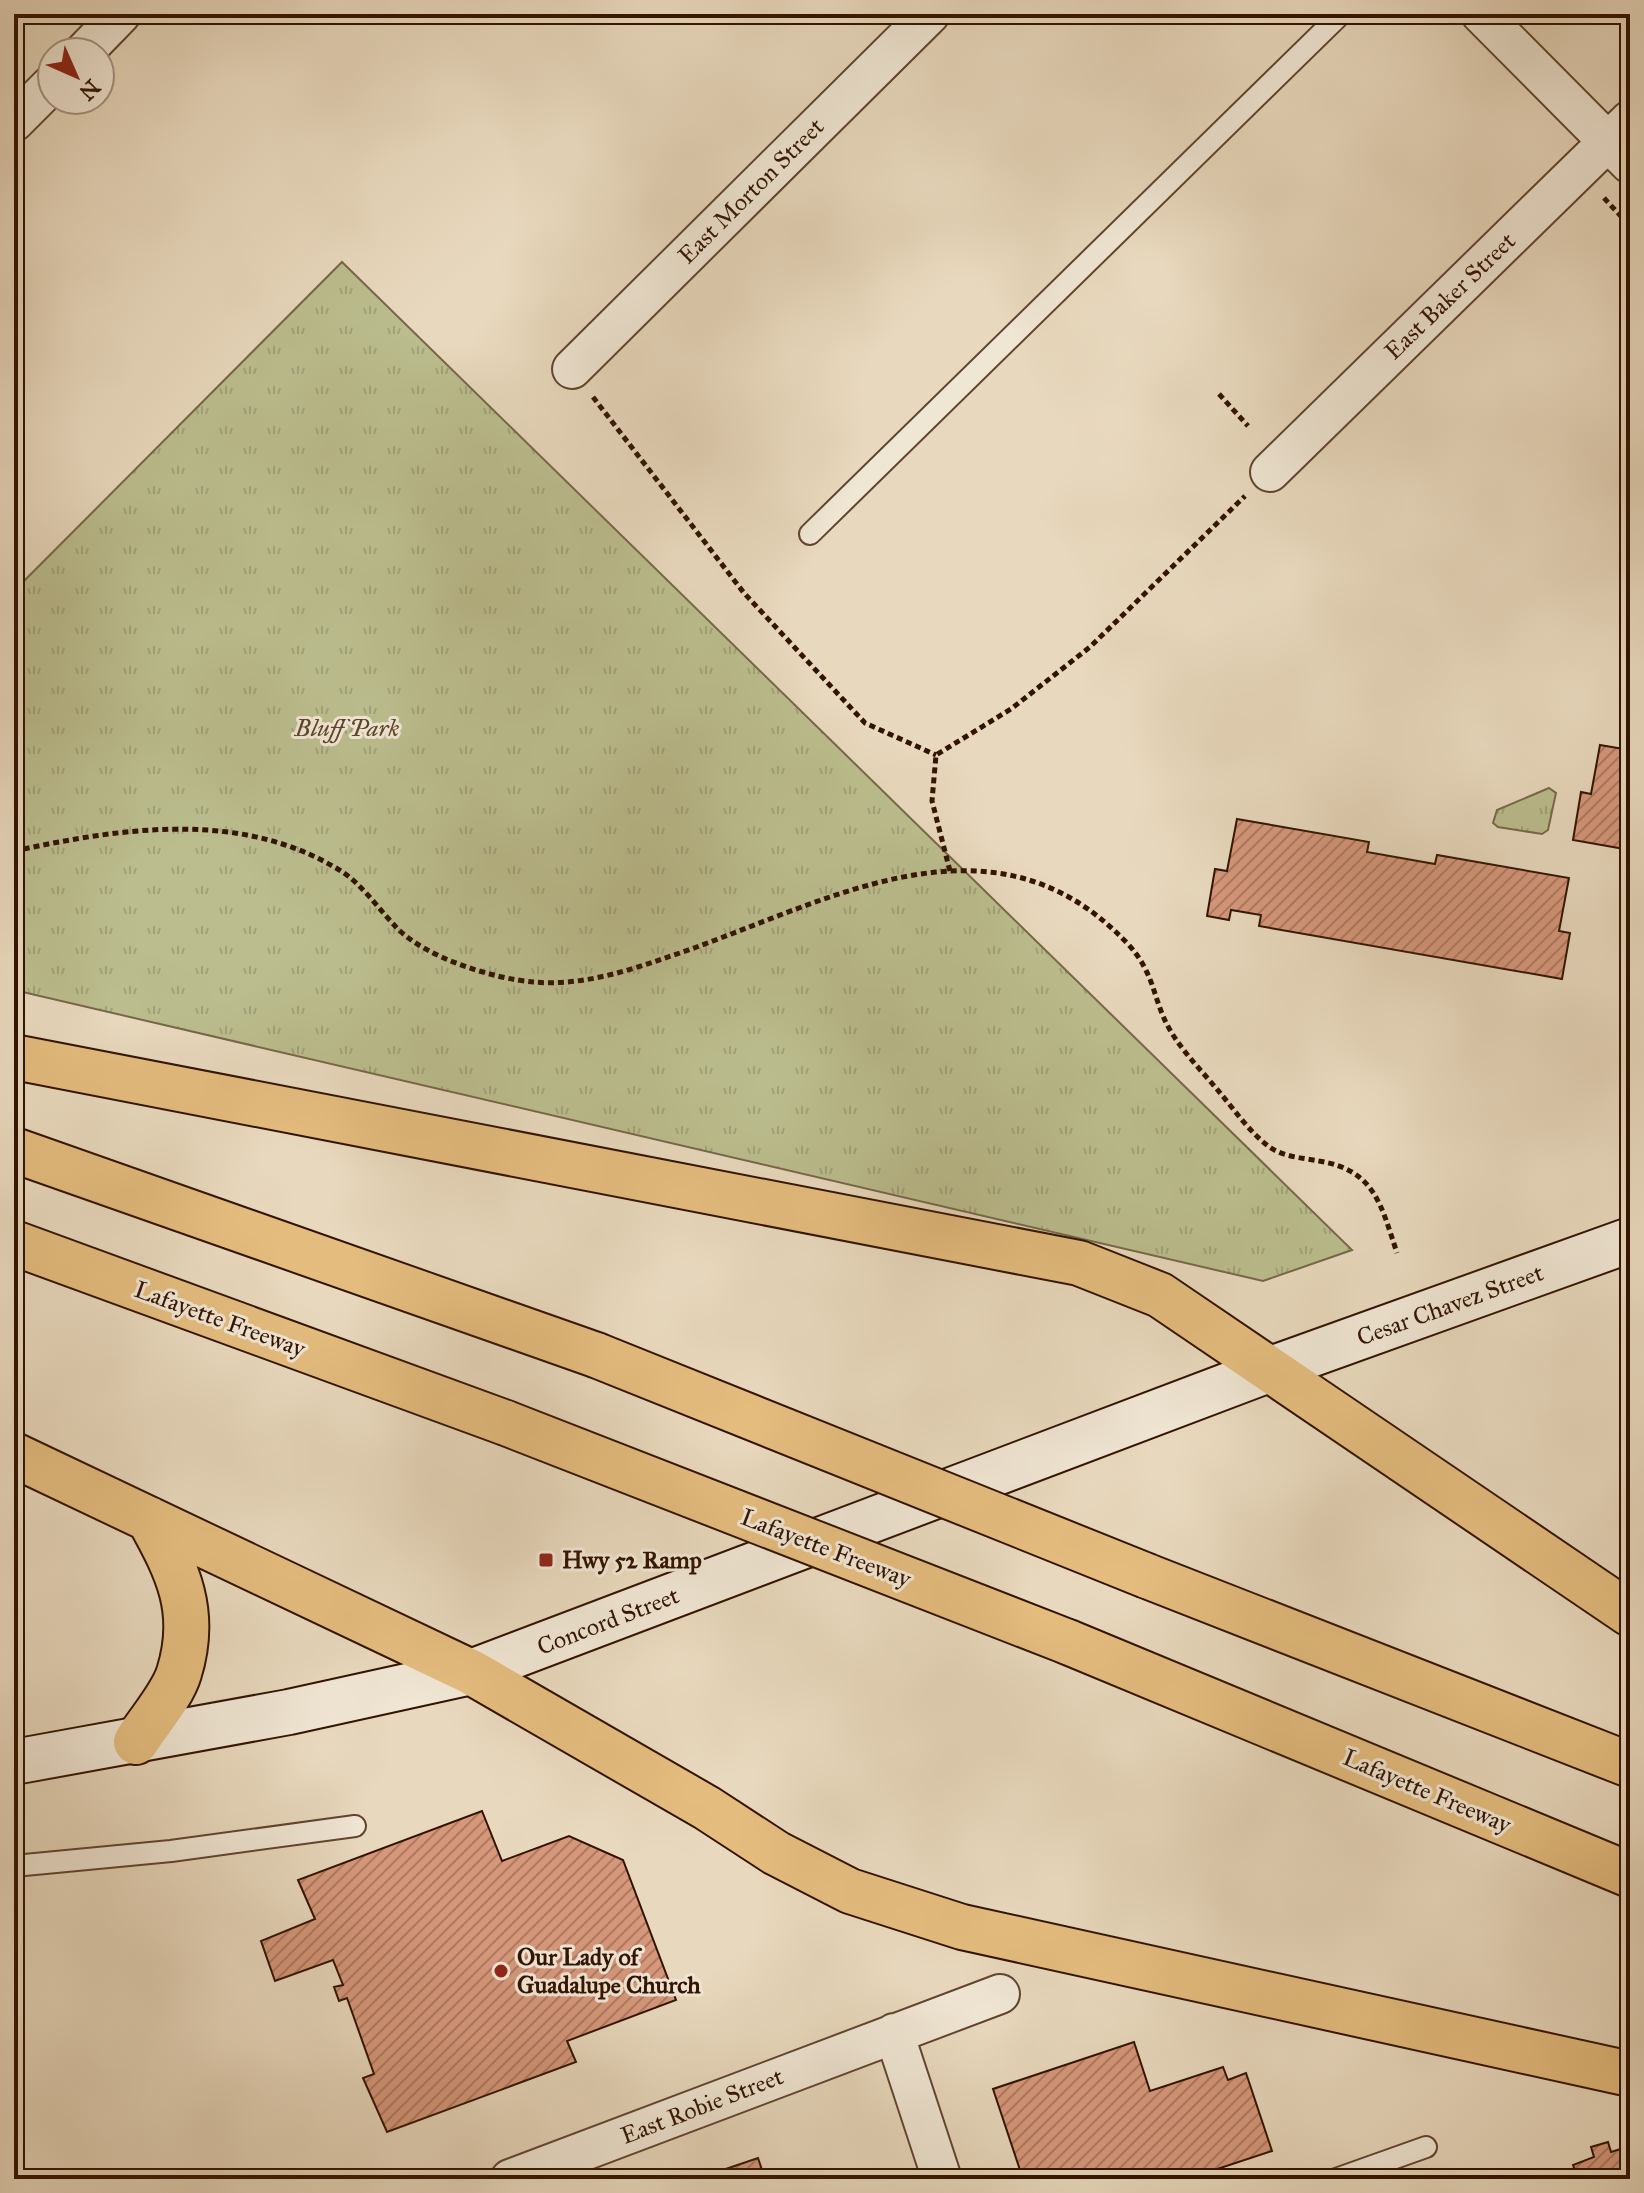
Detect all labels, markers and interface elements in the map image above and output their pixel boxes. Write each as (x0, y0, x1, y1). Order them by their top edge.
north arrow (36, 36, 116, 116)
text: N (73, 74, 106, 106)
street label: East Morton Street (672, 111, 831, 270)
street label: East Baker Street (1378, 226, 1522, 366)
park label: Bluff Park (294, 713, 400, 744)
street label: Cesar Chavez Street (1353, 1257, 1548, 1353)
street label: Lafayette Freeway (130, 1274, 310, 1364)
street label: Lafayette Freeway (737, 1502, 916, 1594)
place label: Hwy 52 Ramp (562, 1545, 702, 1575)
marker: Hwy 52 Ramp (537, 1551, 555, 1569)
street label: Concord Street (533, 1580, 684, 1662)
street label: Lafayette Freeway (1338, 1742, 1516, 1840)
place label: Our Lady of Guadalupe Church (517, 1942, 701, 2000)
marker: Our Lady of Guadalupe Church (492, 1962, 510, 1980)
street label: East Robie Street (617, 2061, 788, 2151)

